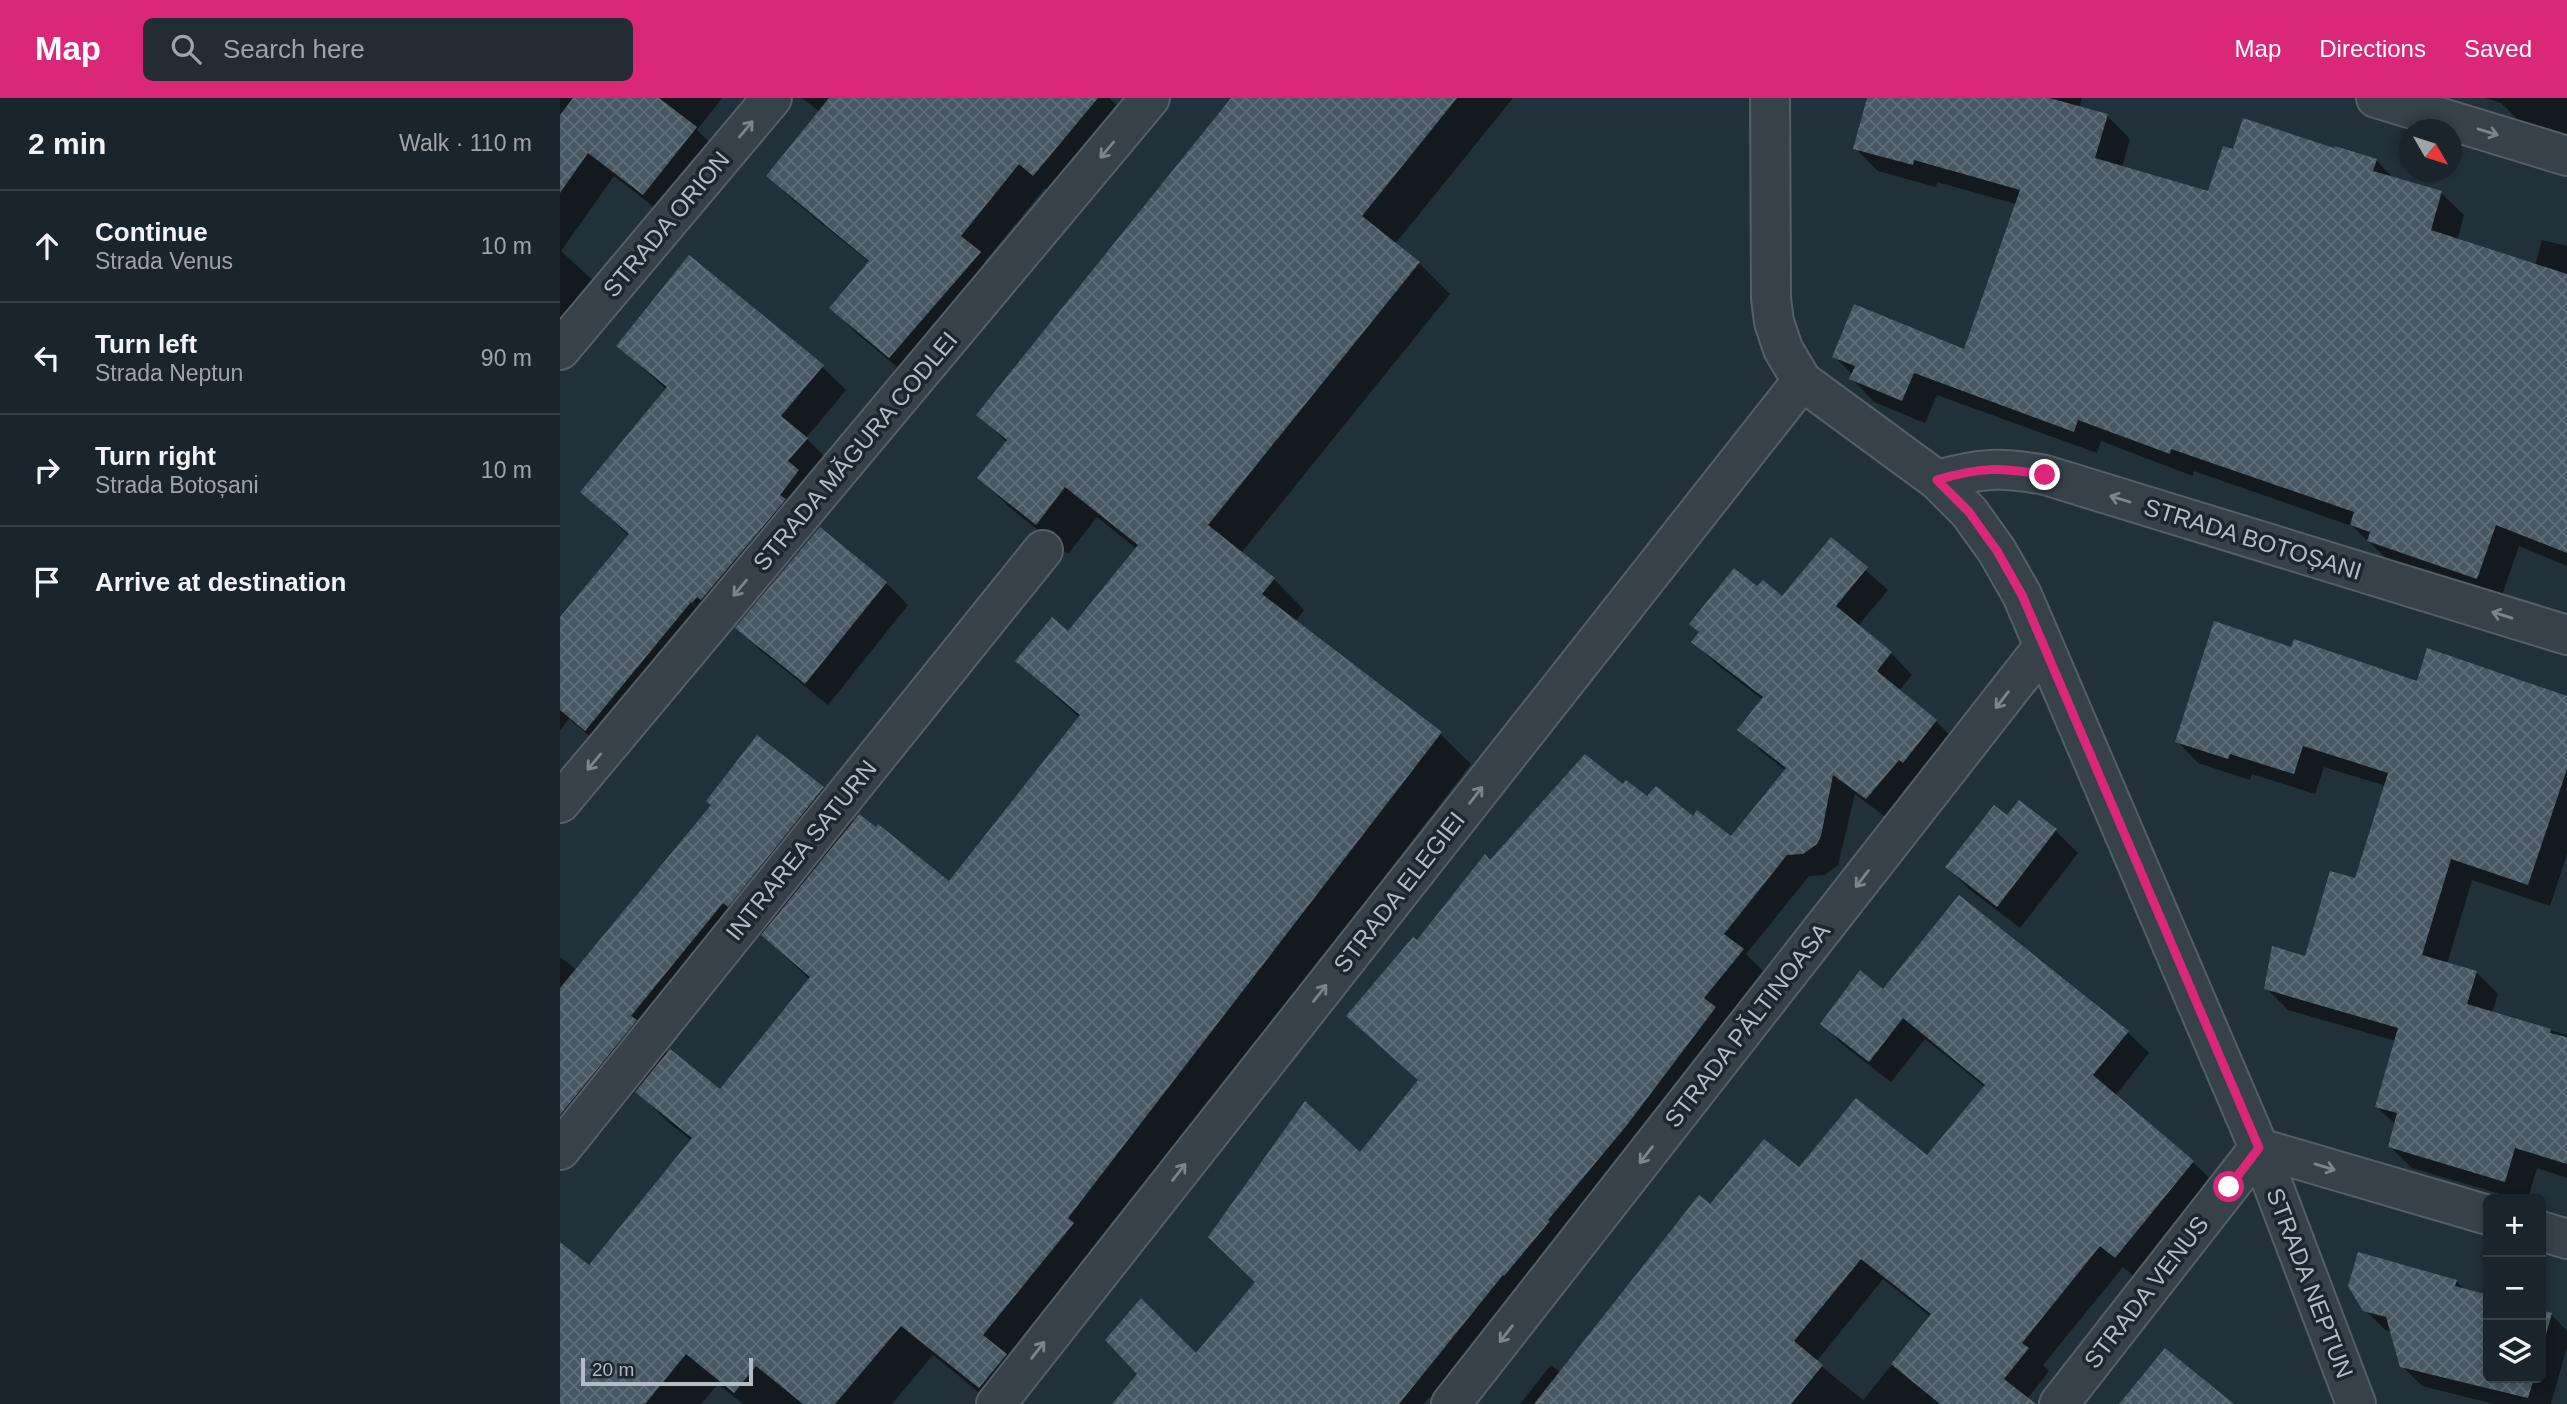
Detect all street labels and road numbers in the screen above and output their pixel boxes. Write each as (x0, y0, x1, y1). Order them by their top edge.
street label: STRADA ORION (597, 146, 735, 302)
street label: STRADA MĂGURA CODLEI (747, 326, 963, 576)
street label: STRADA BOTOȘANI (2141, 493, 2365, 585)
street label: INTRAREA SATURN (720, 755, 882, 945)
street label: STRADA ELEGIEI (1328, 806, 1470, 978)
street label: STRADA PĂLTINOASA (1659, 918, 1835, 1132)
street label: STRADA NEPTUN (2261, 1184, 2359, 1382)
street label: STRADA VENUS (2078, 1211, 2214, 1373)

